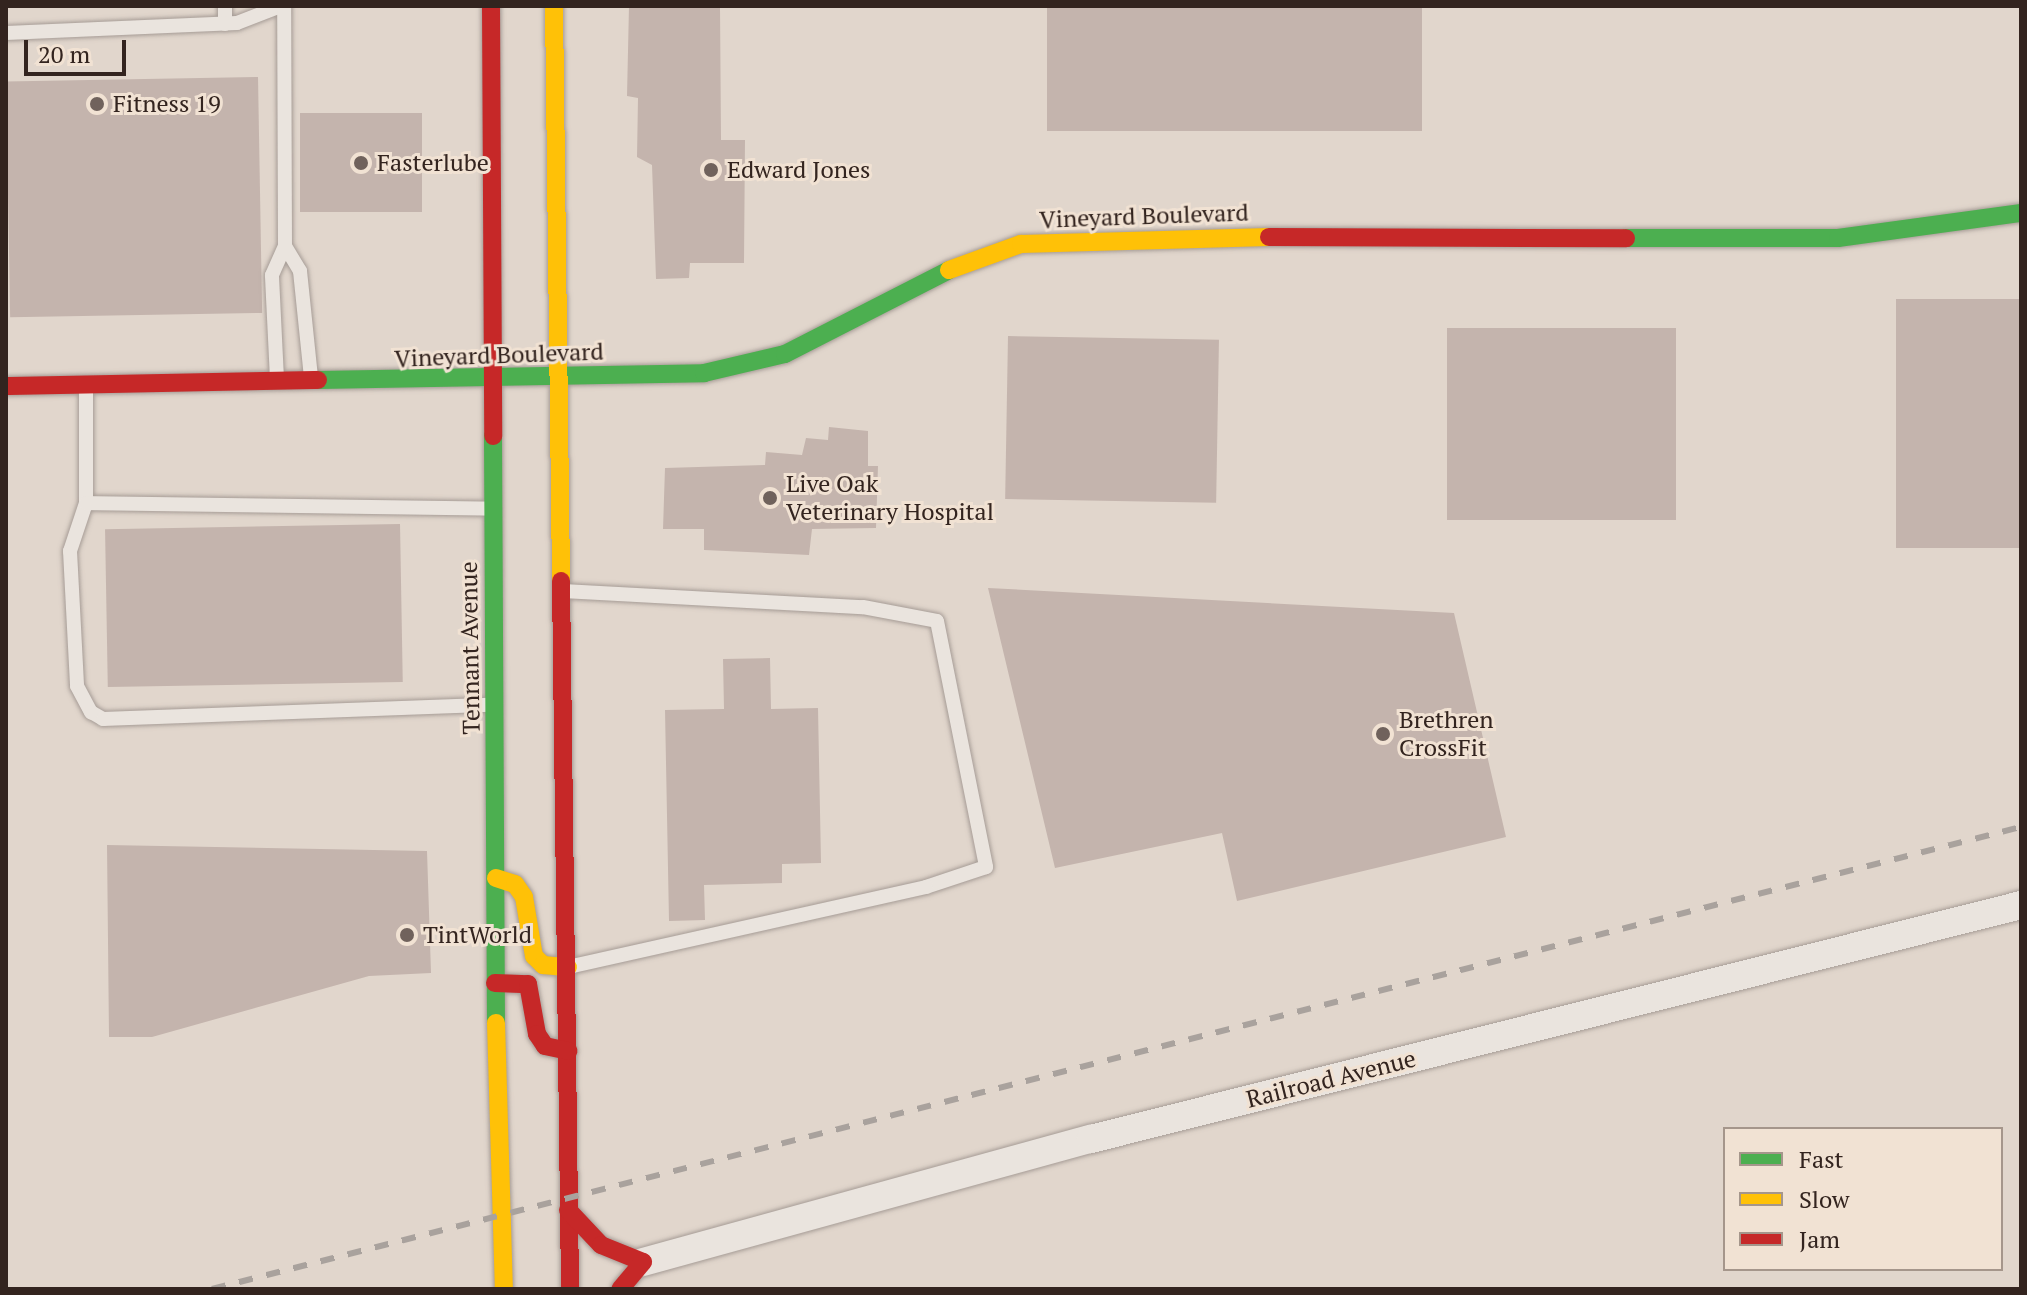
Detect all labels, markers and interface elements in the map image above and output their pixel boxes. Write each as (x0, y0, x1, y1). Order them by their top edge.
scale bar (28, 24, 130, 74)
text: 20 m (38, 38, 90, 70)
place label: Fitness 19 (113, 90, 221, 118)
marker: Fitness 19 (88, 95, 106, 113)
place label: Fasterlube (377, 149, 489, 177)
marker: Fasterlube (352, 154, 370, 172)
place label: Edward Jones (727, 156, 870, 184)
marker: Edward Jones (702, 161, 720, 179)
street label: Vineyard Boulevard (1039, 198, 1249, 234)
street label: Vineyard Boulevard (394, 337, 604, 373)
place label: Live Oak Veterinary Hospital (786, 470, 994, 526)
marker: Live Oak Veterinary Hospital (761, 489, 779, 507)
street label: Tennant Avenue (454, 561, 486, 735)
place label: Brethren CrossFit (1399, 706, 1494, 762)
marker: Brethren CrossFit (1374, 725, 1392, 743)
place label: TintWorld (423, 921, 532, 949)
marker: TintWorld (398, 926, 416, 944)
street label: Railroad Avenue (1243, 1044, 1419, 1114)
legend (1723, 1127, 2003, 1271)
text: Fast (1799, 1143, 1843, 1175)
text: Slow (1799, 1183, 1850, 1215)
text: Jam (1799, 1223, 1840, 1255)

